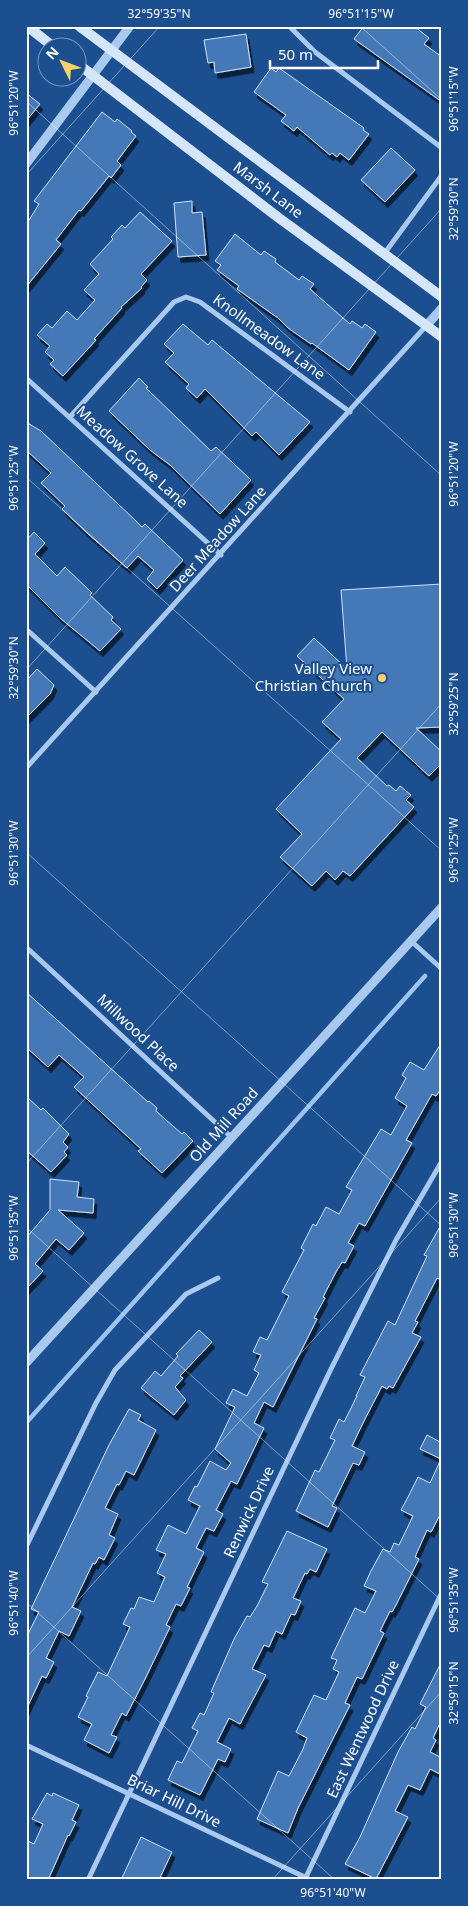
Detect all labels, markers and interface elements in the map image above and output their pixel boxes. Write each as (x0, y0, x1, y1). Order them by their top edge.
text: 32°59'35"N (127, 5, 191, 22)
text: 96°51'15"W (328, 5, 394, 22)
north arrow (38, 38, 88, 88)
scale bar (270, 38, 378, 70)
text: N (41, 42, 63, 64)
text: 50 m (278, 44, 313, 64)
text: 96°51'15"W (445, 66, 462, 132)
text: 96°51'20"W (5, 70, 22, 136)
street label: Marsh Lane (230, 156, 308, 222)
text: 32°59'30"N (445, 177, 462, 241)
street label: Knollmeadow Lane (210, 289, 330, 384)
street label: Meadow Grove Lane (73, 401, 193, 512)
text: 96°51'20"W (445, 441, 462, 507)
text: 96°51'25"W (5, 445, 22, 511)
street label: Deer Meadow Lane (164, 481, 270, 596)
text: 32°59'30"N (5, 636, 22, 700)
place label: Valley View Christian Church (255, 658, 372, 695)
marker: Valley View Christian Church (376, 672, 388, 684)
text: 32°59'25"N (445, 672, 462, 736)
text: 96°51'25"W (445, 817, 462, 883)
text: 96°51'30"W (5, 820, 22, 886)
street label: Millwood Place (93, 989, 184, 1075)
street label: Old Mill Road (184, 1083, 262, 1166)
text: 96°51'30"W (445, 1192, 462, 1258)
text: 96°51'35"W (5, 1195, 22, 1261)
street label: Renwick Drive (218, 1463, 278, 1561)
text: 96°51'35"W (445, 1567, 462, 1633)
text: 96°51'40"W (5, 1570, 22, 1636)
street label: East Wentwood Drive (321, 1656, 403, 1801)
text: 32°59'15"N (445, 1661, 462, 1725)
street label: Briar Hill Drive (124, 1769, 225, 1831)
text: 96°51'40"W (300, 1884, 366, 1901)

